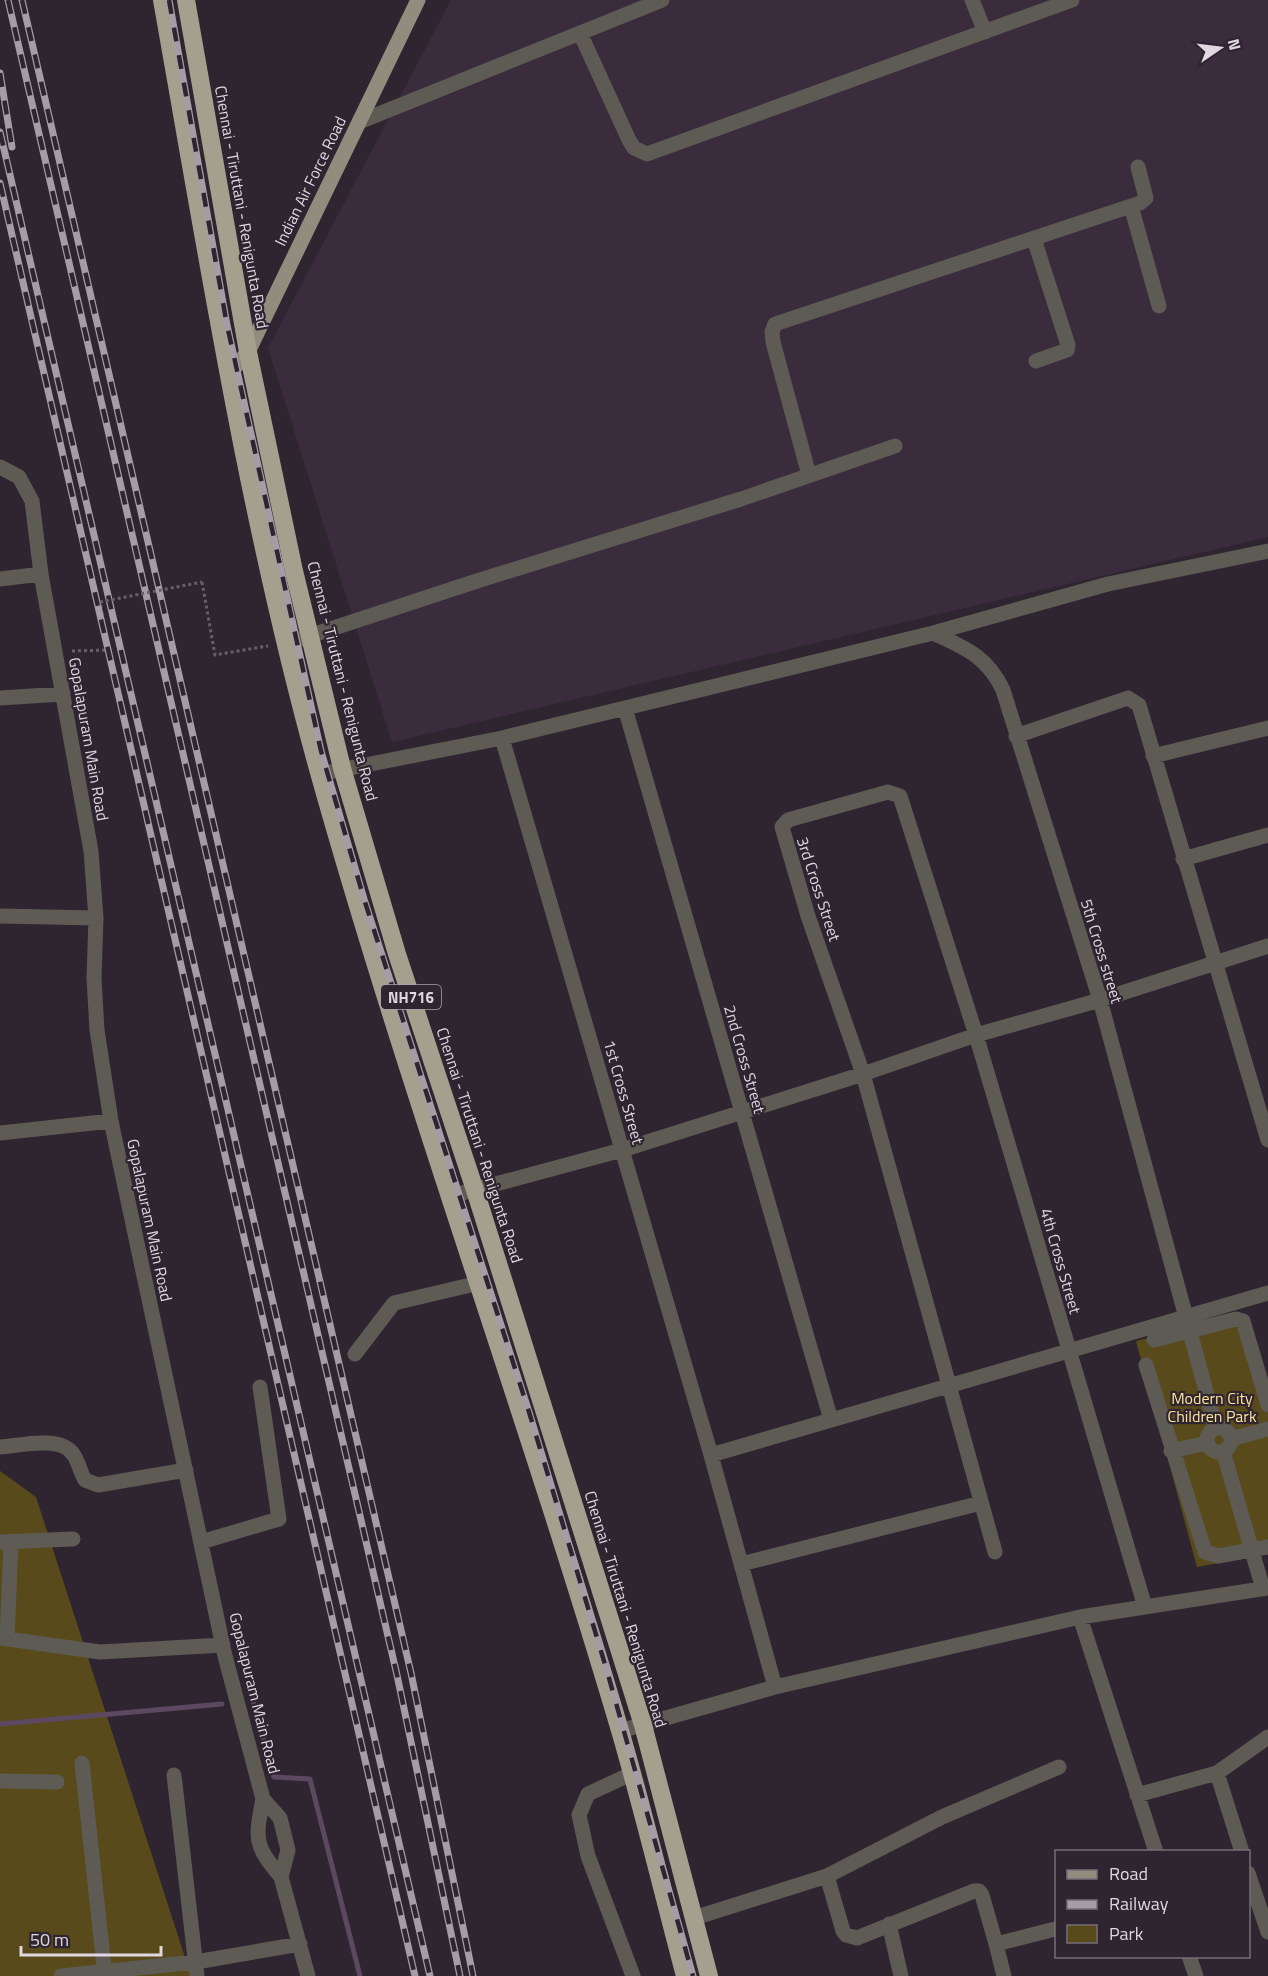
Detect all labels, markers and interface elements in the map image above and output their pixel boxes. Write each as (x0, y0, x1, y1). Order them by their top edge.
north arrow (1190, 18, 1250, 78)
text: N (1222, 36, 1248, 53)
street label: Chennai - Tiruttani - Renigunta Road (209, 84, 275, 330)
street label: Indian Air Force Road (268, 112, 352, 250)
street label: Chennai - Tiruttani - Renigunta Road (302, 559, 384, 803)
street label: Gopalapuram Main Road (63, 655, 115, 823)
street label: 3rd Cross Street (791, 834, 847, 945)
street label: 5th Cross street (1075, 896, 1129, 1006)
road number: NH716 (381, 985, 441, 1009)
street label: 2nd Cross Street (718, 1002, 772, 1116)
street label: Chennai - Tiruttani - Renigunta Road (431, 1024, 529, 1266)
street label: 1st Cross Street (598, 1037, 650, 1147)
street label: Gopalapuram Main Road (121, 1137, 179, 1303)
street label: 4th Cross Street (1034, 1205, 1088, 1317)
park label: Modern City Children Park (1167, 1386, 1257, 1428)
street label: Chennai - Tiruttani - Renigunta Road (579, 1488, 673, 1730)
street label: Gopalapuram Main Road (223, 1610, 287, 1776)
legend (1055, 1850, 1250, 1958)
text: Road (1109, 1860, 1148, 1887)
text: Railway (1109, 1890, 1169, 1917)
scale bar (21, 1919, 160, 1957)
text: Park (1109, 1920, 1144, 1947)
text: 50 m (30, 1926, 69, 1953)

